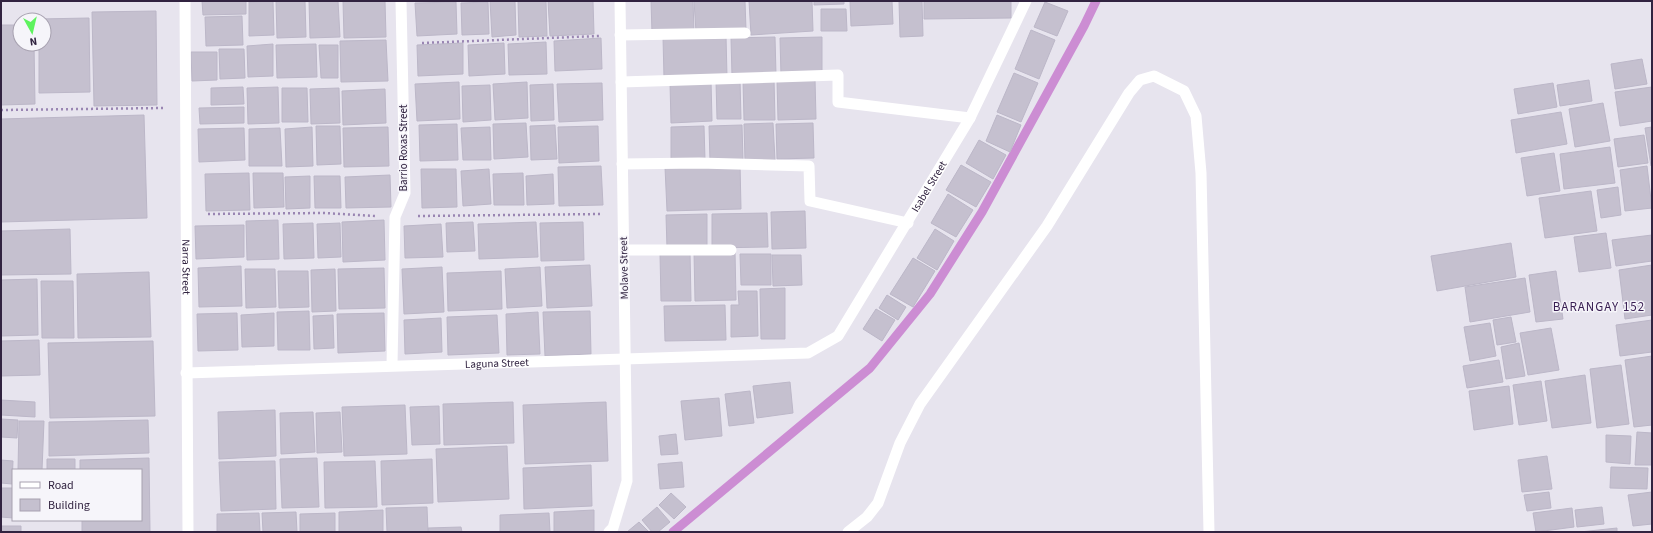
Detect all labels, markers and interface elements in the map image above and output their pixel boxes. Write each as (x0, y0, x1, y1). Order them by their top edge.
north arrow (12, 12, 52, 52)
text: N (29, 33, 38, 49)
street label: Barrio Roxas Street (396, 104, 411, 192)
street label: Isabel Street (908, 158, 950, 215)
street label: Molave Street (616, 236, 632, 299)
street label: Narra Street (179, 239, 194, 295)
district label: BARANGAY 152 (1553, 298, 1645, 316)
street label: Laguna Street (465, 354, 529, 372)
legend (12, 469, 142, 521)
text: Road (48, 477, 74, 494)
text: Building (48, 497, 90, 514)

